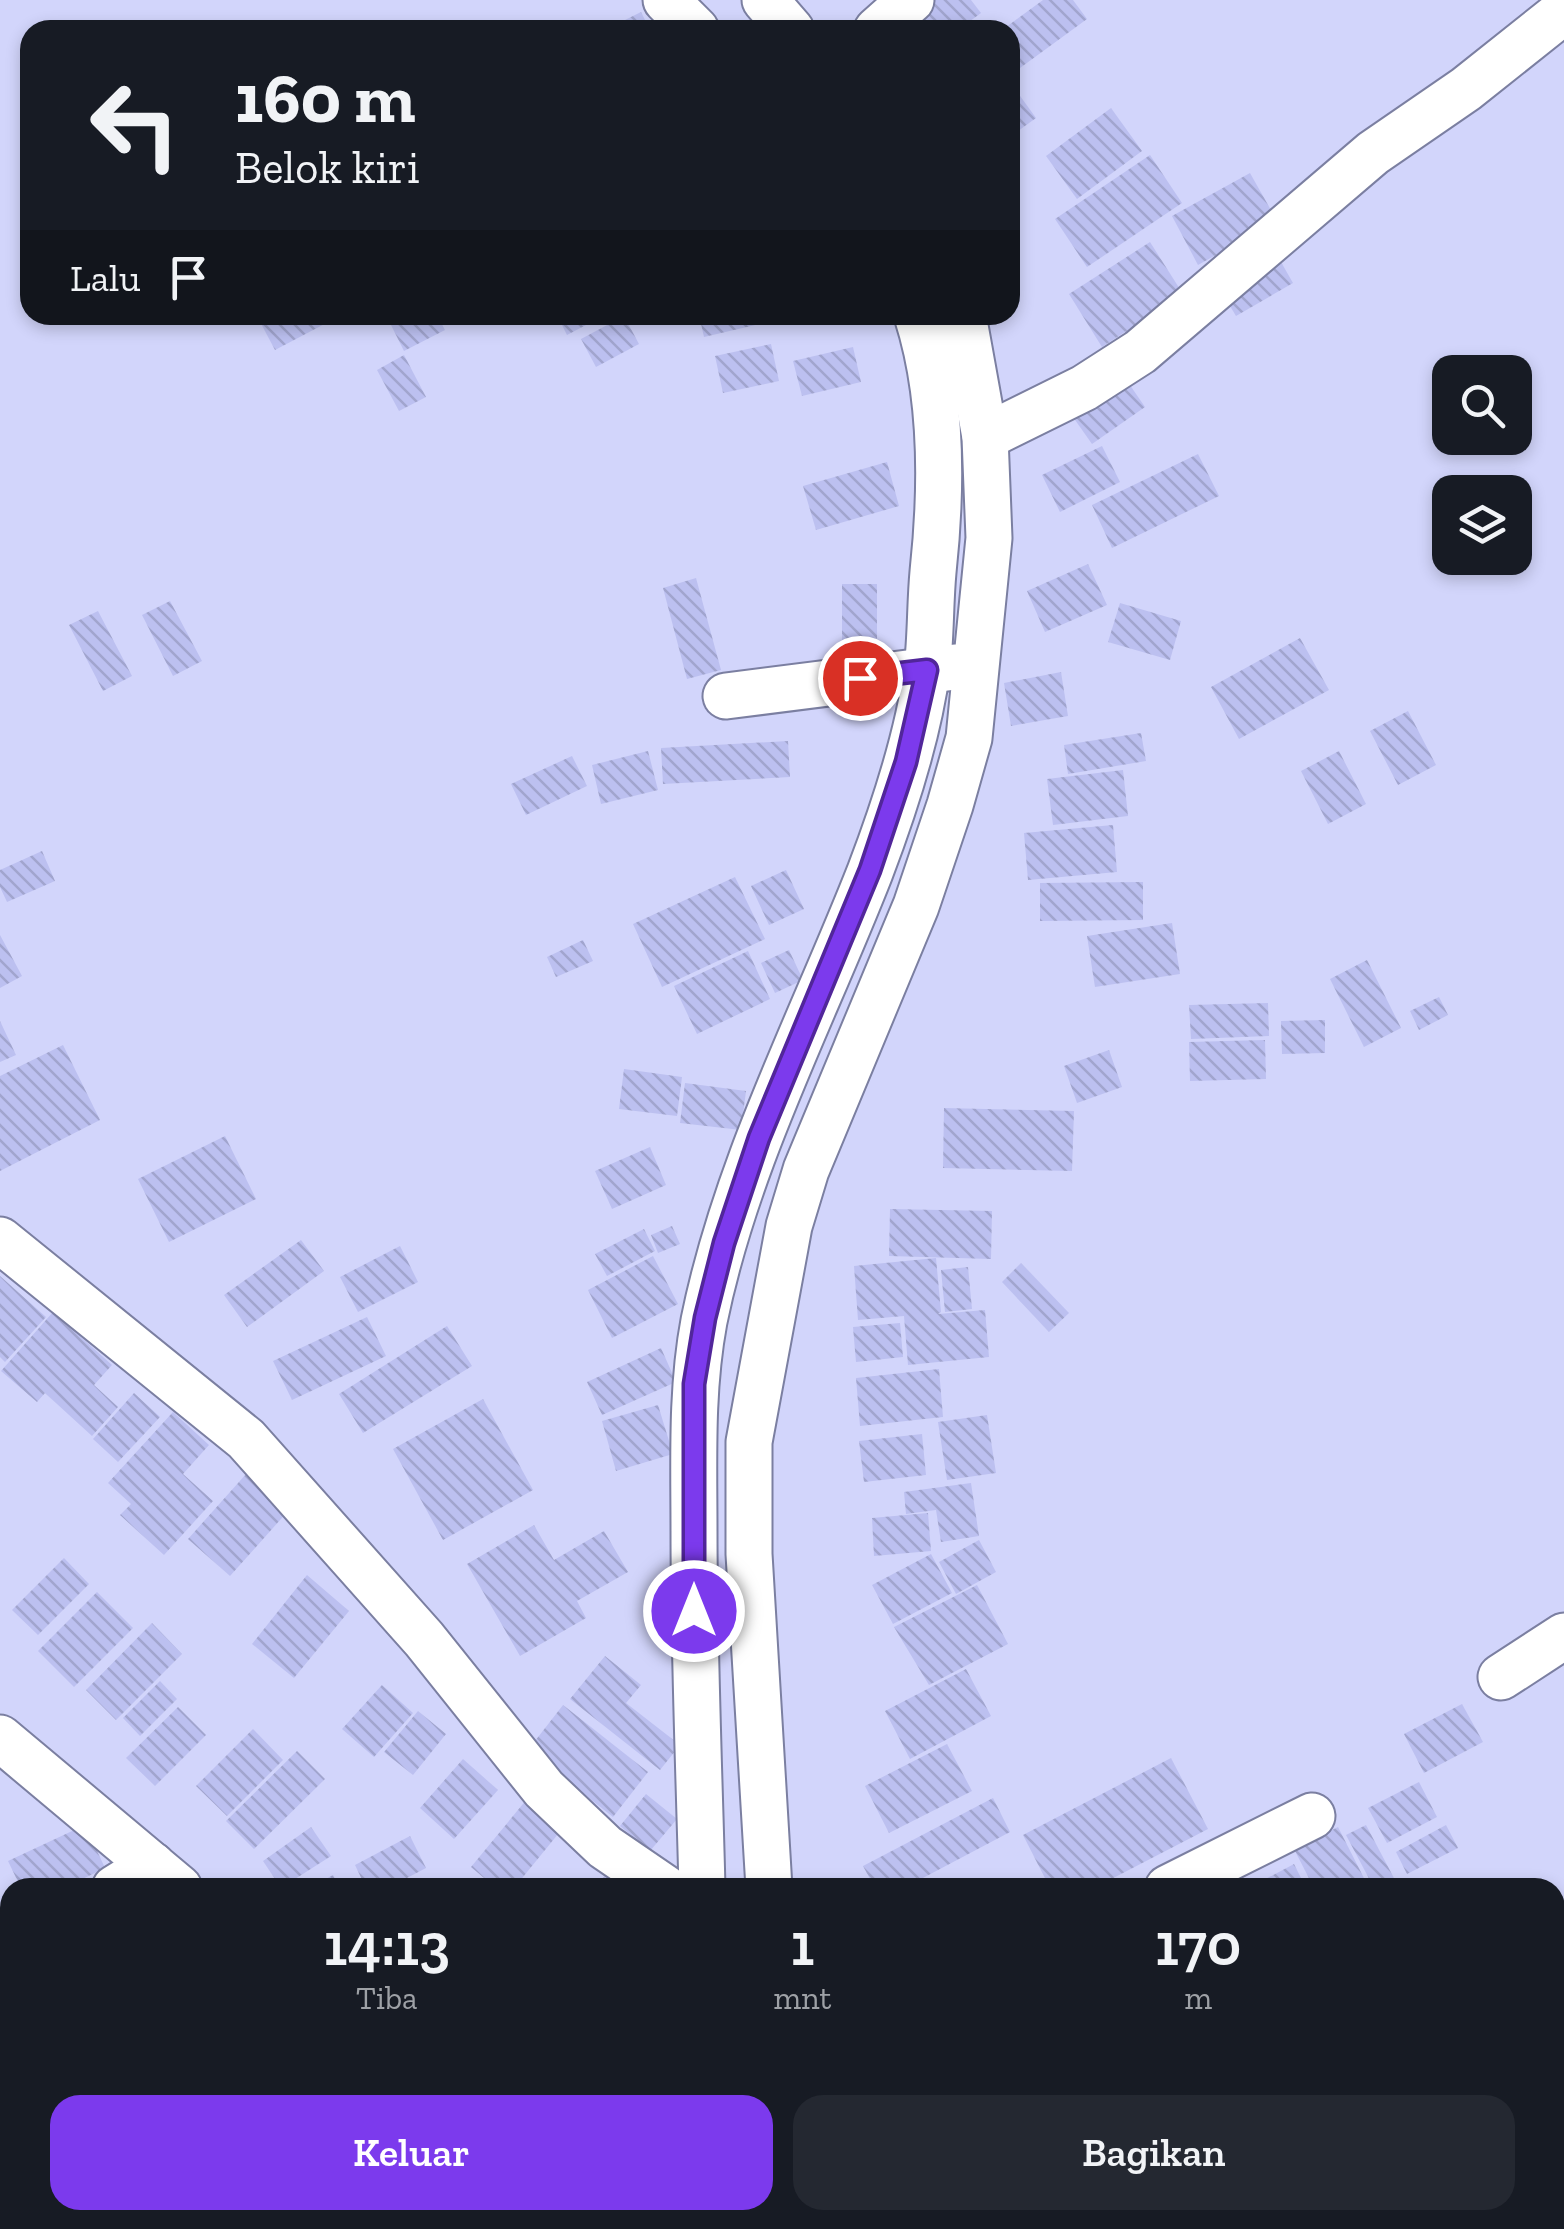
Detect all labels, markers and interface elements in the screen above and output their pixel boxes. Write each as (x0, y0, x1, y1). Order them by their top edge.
text: 160 m (235, 56, 416, 140)
icon: left (70, 60, 200, 190)
text: Belok kiri (235, 141, 420, 195)
icon: arrive (161, 250, 216, 305)
text: Lalu (70, 255, 141, 301)
map controls (1432, 355, 1532, 575)
button: search (1432, 355, 1532, 455)
button: layers (1432, 475, 1532, 575)
pin (818, 636, 903, 721)
icon: arrive (833, 651, 888, 706)
position arrow (642, 1559, 746, 1663)
text: 14:13 (324, 1908, 450, 1980)
text: 1 (791, 1908, 814, 1980)
text: 170 (1155, 1908, 1241, 1980)
text: Tiba (356, 1979, 417, 2017)
text: mnt (774, 1979, 831, 2017)
text: m (1184, 1979, 1212, 2017)
button: Keluar (50, 2095, 773, 2210)
button: Bagikan (793, 2095, 1515, 2210)

